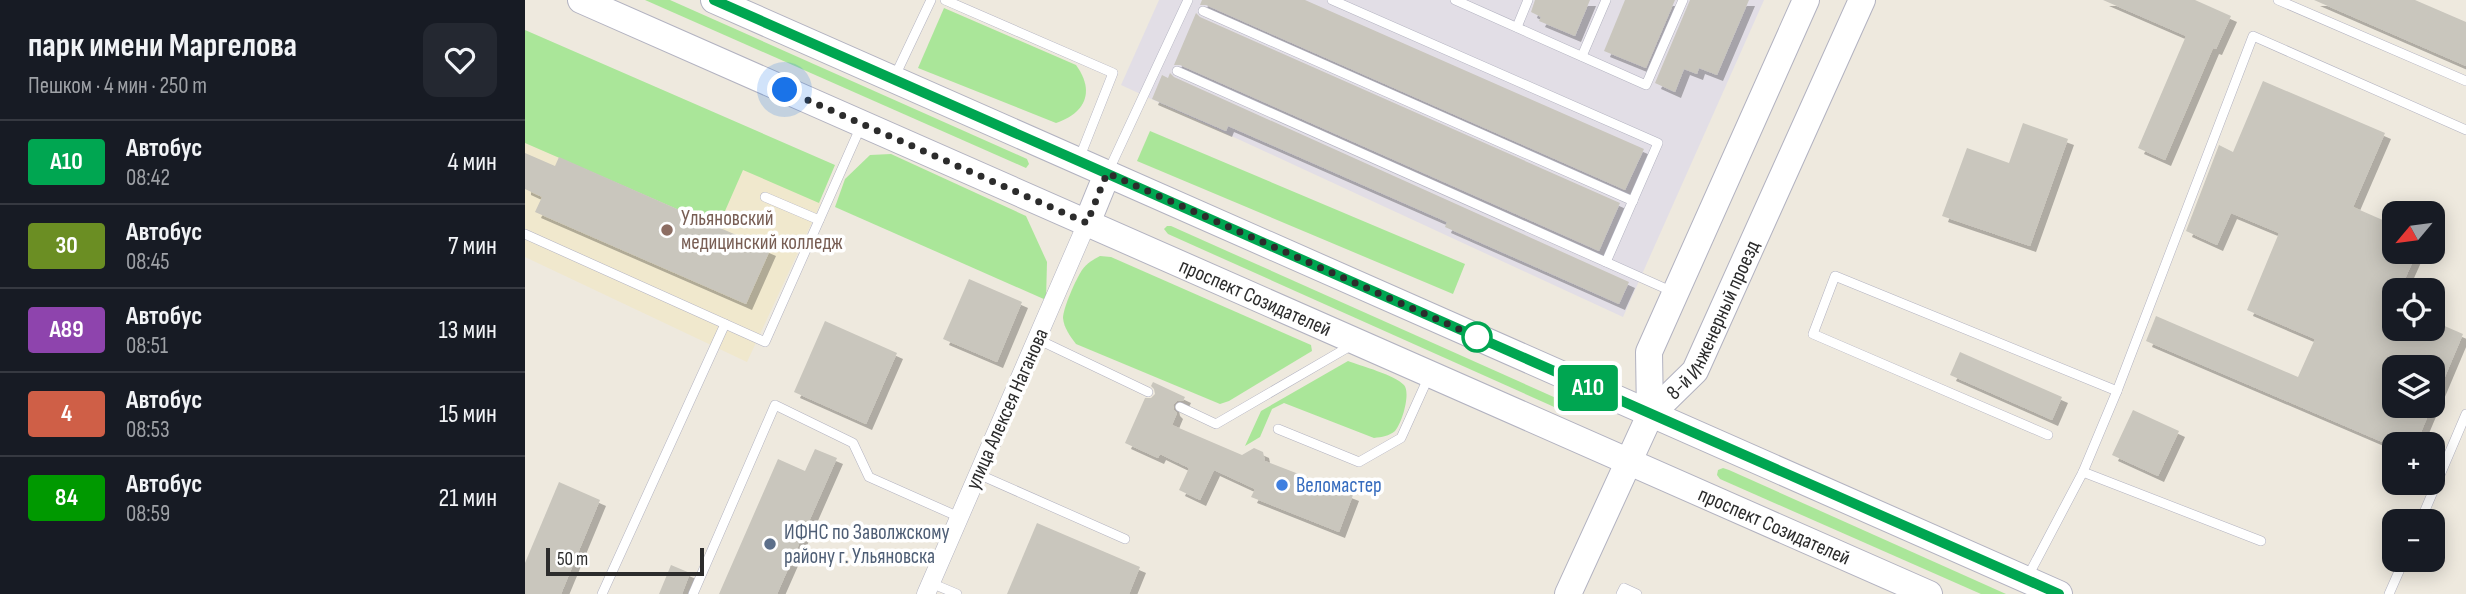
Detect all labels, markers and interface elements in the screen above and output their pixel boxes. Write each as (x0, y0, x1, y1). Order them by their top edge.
button: heart (423, 23, 497, 97)
text: парк имени Маргелова (28, 26, 297, 66)
text: Пешком · 4 мин · 250 m (28, 72, 207, 100)
your location (767, 72, 802, 107)
text: Автобус (126, 133, 202, 164)
text: А10 (50, 147, 83, 176)
text: 4 мин (448, 147, 497, 178)
text: 08:42 (126, 164, 170, 192)
north arrow (2382, 201, 2445, 264)
map controls (2382, 201, 2445, 572)
place label: Ульяновский медицинский колледж (681, 206, 843, 255)
text: Автобус (126, 217, 202, 248)
marker: Ульяновский медицинский колледж (659, 222, 675, 238)
text: 30 (55, 231, 78, 260)
text: 7 мин (448, 231, 497, 262)
street label: 8-й Инженерный проезд (1661, 236, 1765, 405)
text: 08:45 (126, 248, 170, 276)
street label: проспект Созидателей (1176, 253, 1335, 342)
button: locate (2382, 278, 2445, 341)
text: Автобус (126, 301, 202, 332)
text: А89 (49, 315, 84, 344)
text: 13 мин (438, 315, 497, 346)
unlabelled marker (1462, 322, 1492, 352)
street label: улица Алексея Наганова (960, 325, 1054, 493)
text: 08:51 (126, 332, 168, 360)
button: layers (2382, 355, 2445, 418)
line badge: А10 (1548, 365, 1628, 411)
text: А10 (1572, 373, 1604, 402)
text: Автобус (126, 385, 202, 416)
text: 4 (61, 399, 72, 428)
text: 15 мин (439, 399, 497, 430)
text: 08:53 (126, 416, 170, 444)
button: + (2382, 432, 2445, 495)
text: Автобус (126, 469, 202, 500)
place label: Веломастер (1296, 473, 1382, 498)
marker: Веломастер (1274, 477, 1290, 493)
street label: проспект Созидателей (1695, 481, 1854, 570)
text: 84 (55, 483, 78, 512)
text: 21 мин (439, 483, 497, 514)
text: 08:59 (126, 500, 170, 528)
button: − (2382, 509, 2445, 572)
place label: ИФНС по Заволжскому району г. Ульяновска (784, 520, 950, 569)
marker: ИФНС по Заволжскому району г. Ульяновска (762, 536, 778, 552)
scale bar (546, 545, 703, 577)
text: 50 m (557, 548, 588, 571)

